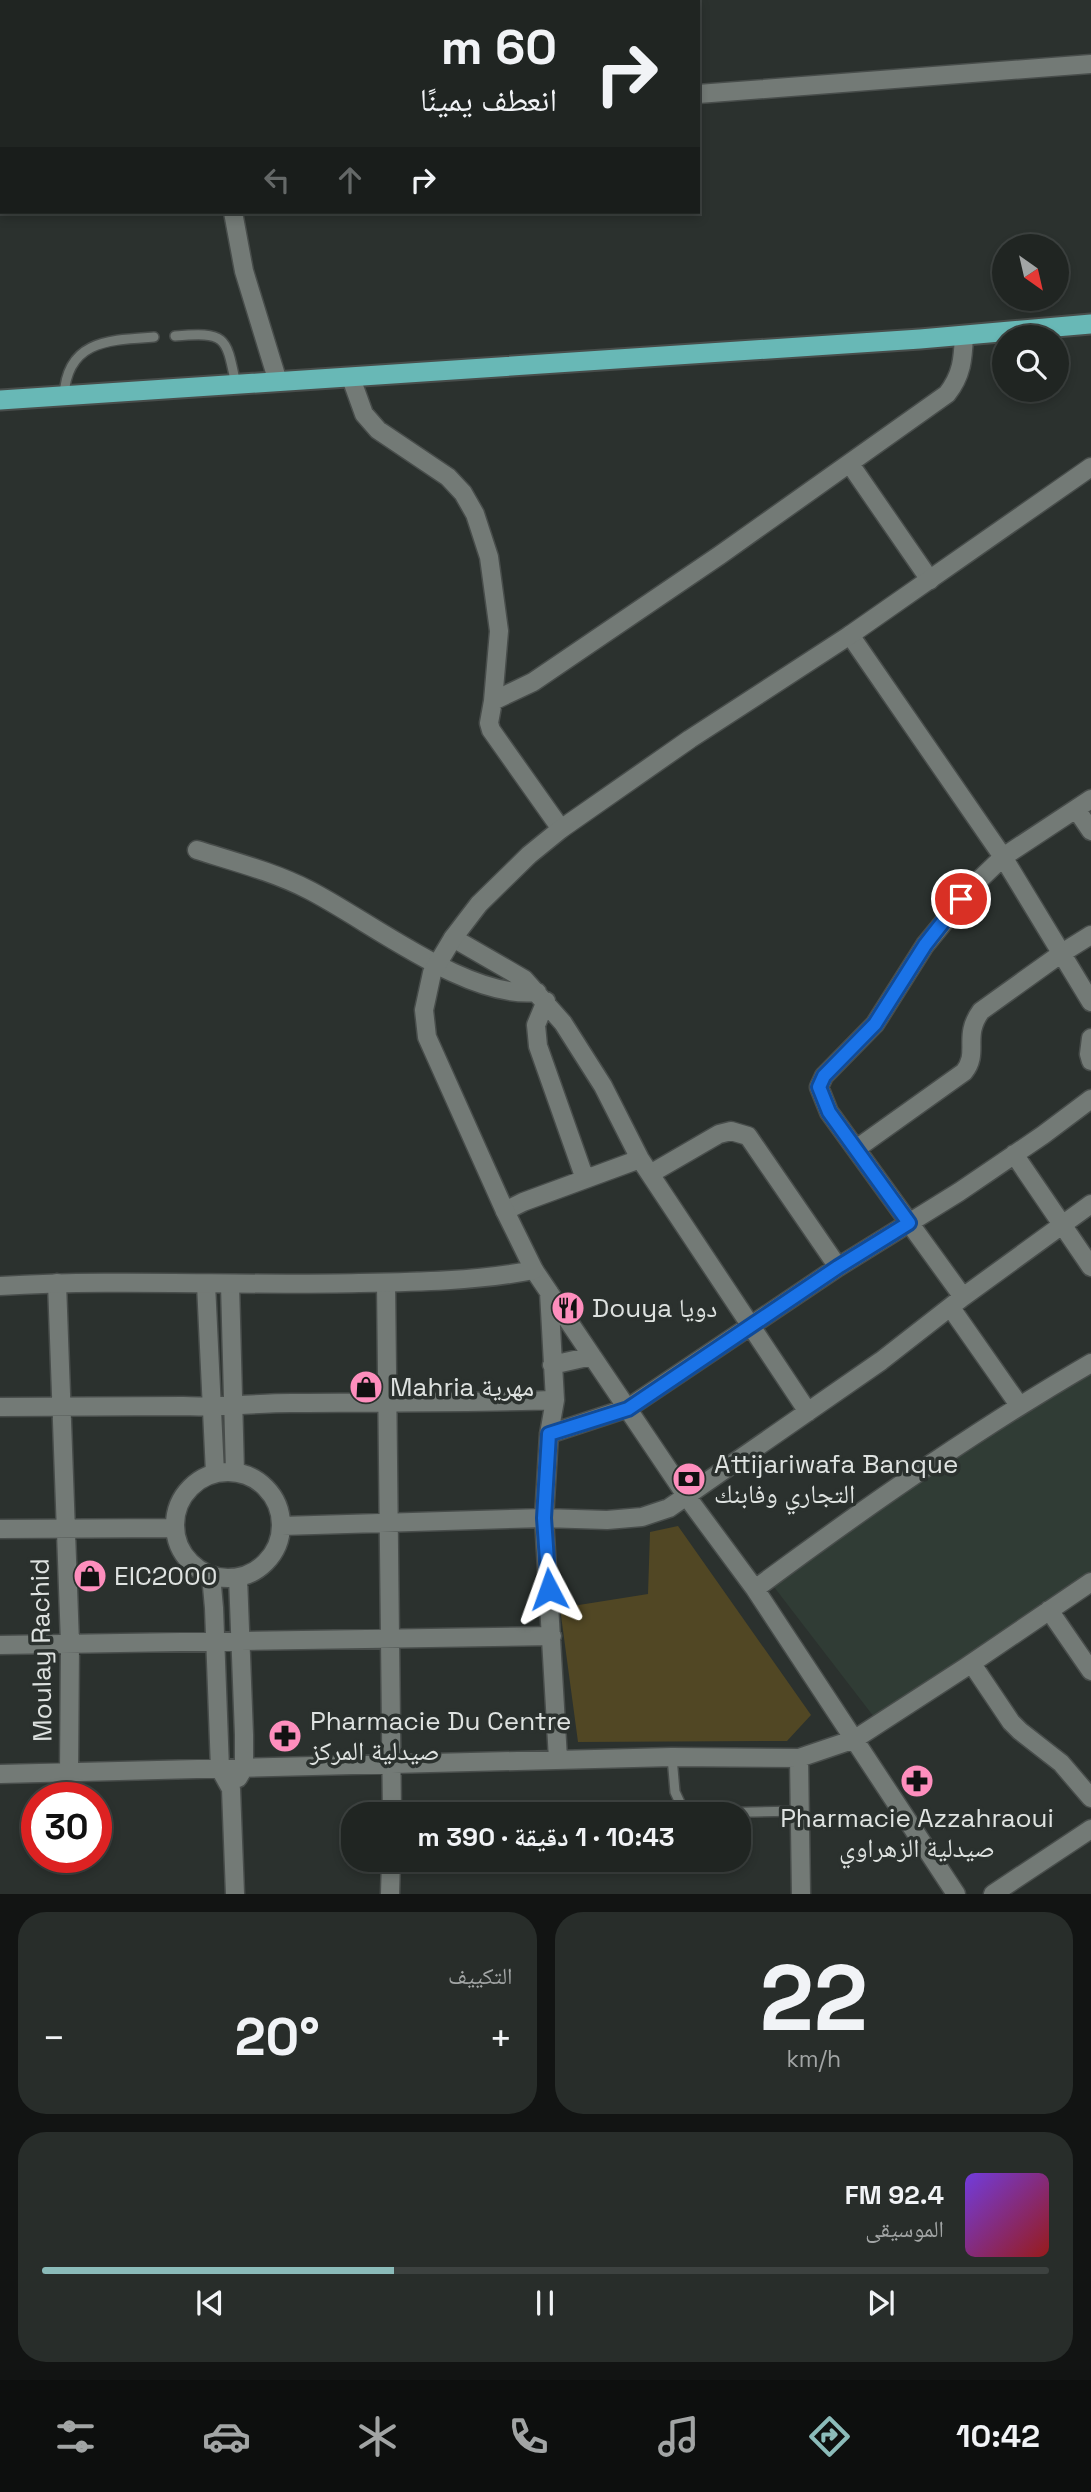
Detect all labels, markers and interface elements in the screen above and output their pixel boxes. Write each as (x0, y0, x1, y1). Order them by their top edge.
text: 60 m (441, 16, 557, 78)
icon: right (581, 28, 672, 119)
text: انعطف يمينًا (420, 80, 557, 120)
icon: left (258, 161, 296, 199)
icon: ahead (331, 161, 369, 199)
icon: right (404, 161, 442, 199)
north arrow (992, 234, 1069, 312)
map controls (992, 234, 1069, 402)
button: search (992, 325, 1069, 402)
pin (931, 869, 991, 929)
icon: arrive (942, 880, 980, 918)
restaurant icon: Douya دويا (549, 1289, 587, 1327)
place label: Douya دويا (592, 1291, 717, 1325)
shop icon: Mahria مهرية (347, 1368, 385, 1406)
place label: Mahria مهرية (390, 1370, 534, 1404)
place label: Attijariwafa Banque التجاري وفابنك (714, 1447, 958, 1515)
bank icon: Attijariwafa Banque التجاري وفابنك (670, 1460, 708, 1498)
position arrow (512, 1552, 586, 1626)
shop icon: EIC2000 (71, 1557, 109, 1595)
street label: Moulay Rachid (22, 1558, 60, 1742)
place label: EIC2000 (114, 1559, 217, 1593)
place label: Pharmacie Du Centre صيدلية المركز (309, 1704, 571, 1768)
pharmacy icon: Pharmacie Du Centre صيدلية المركز (266, 1717, 304, 1755)
pharmacy icon: Pharmacie Azzahraoui صيدلية الزهراوي (898, 1762, 936, 1800)
speed limit sign: 30 (21, 1782, 112, 1873)
place label: Pharmacie Azzahraoui صيدلية الزهراوي (780, 1801, 1054, 1869)
text: 10:43 · 1 دقيقة · 390 m (417, 1820, 675, 1854)
text: 22 (760, 1940, 868, 2057)
text: التكييف (448, 1961, 513, 1991)
text: 20° (235, 2004, 320, 2070)
text: − (42, 2014, 66, 2062)
text: + (489, 2014, 512, 2062)
text: km/h (786, 2044, 841, 2074)
text: 92.4 FM (845, 2178, 944, 2212)
text: الموسيقى (865, 2214, 944, 2244)
icon: previous (191, 2284, 229, 2322)
icon: pause (526, 2284, 564, 2322)
icon: next (862, 2284, 900, 2322)
icon: filters (51, 2412, 100, 2461)
icon: car (202, 2412, 251, 2461)
icon: climate (353, 2412, 402, 2461)
icon: phone (504, 2412, 553, 2461)
icon: music (654, 2412, 703, 2461)
icon: directions (805, 2412, 854, 2461)
text: 10:42 (956, 2416, 1040, 2456)

